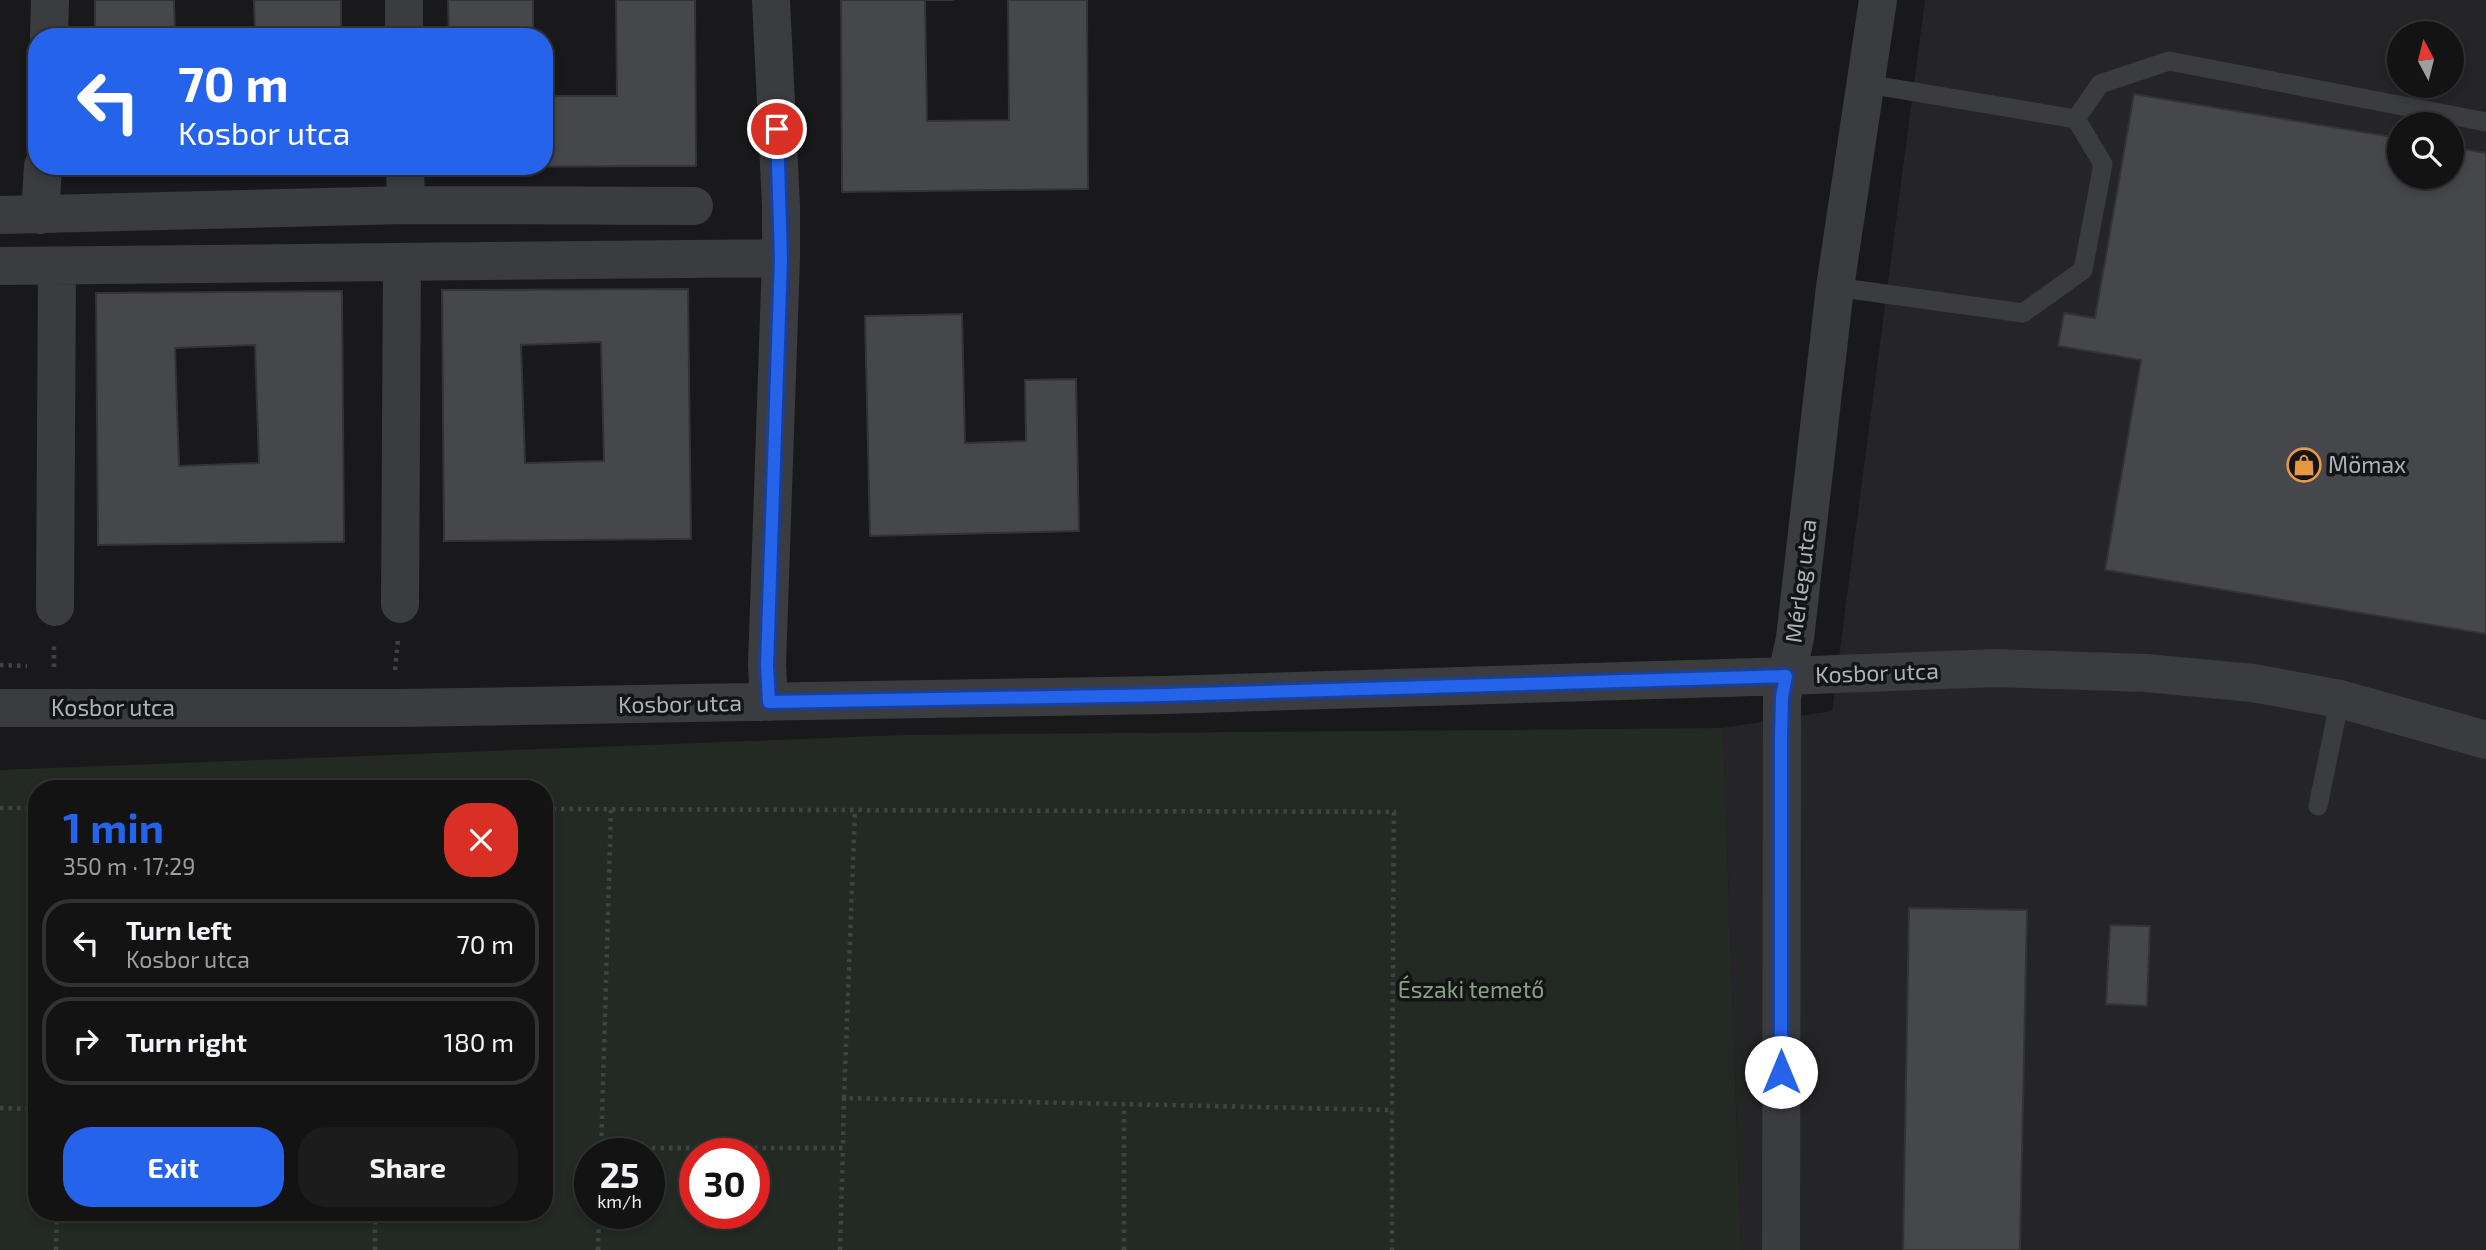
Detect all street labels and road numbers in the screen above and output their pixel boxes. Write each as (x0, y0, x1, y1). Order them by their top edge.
street label: Mérleg utca (1779, 517, 1821, 644)
street label: Kosbor utca (1815, 656, 1939, 688)
street label: Kosbor utca (618, 688, 742, 718)
street label: Kosbor utca (51, 693, 175, 721)

